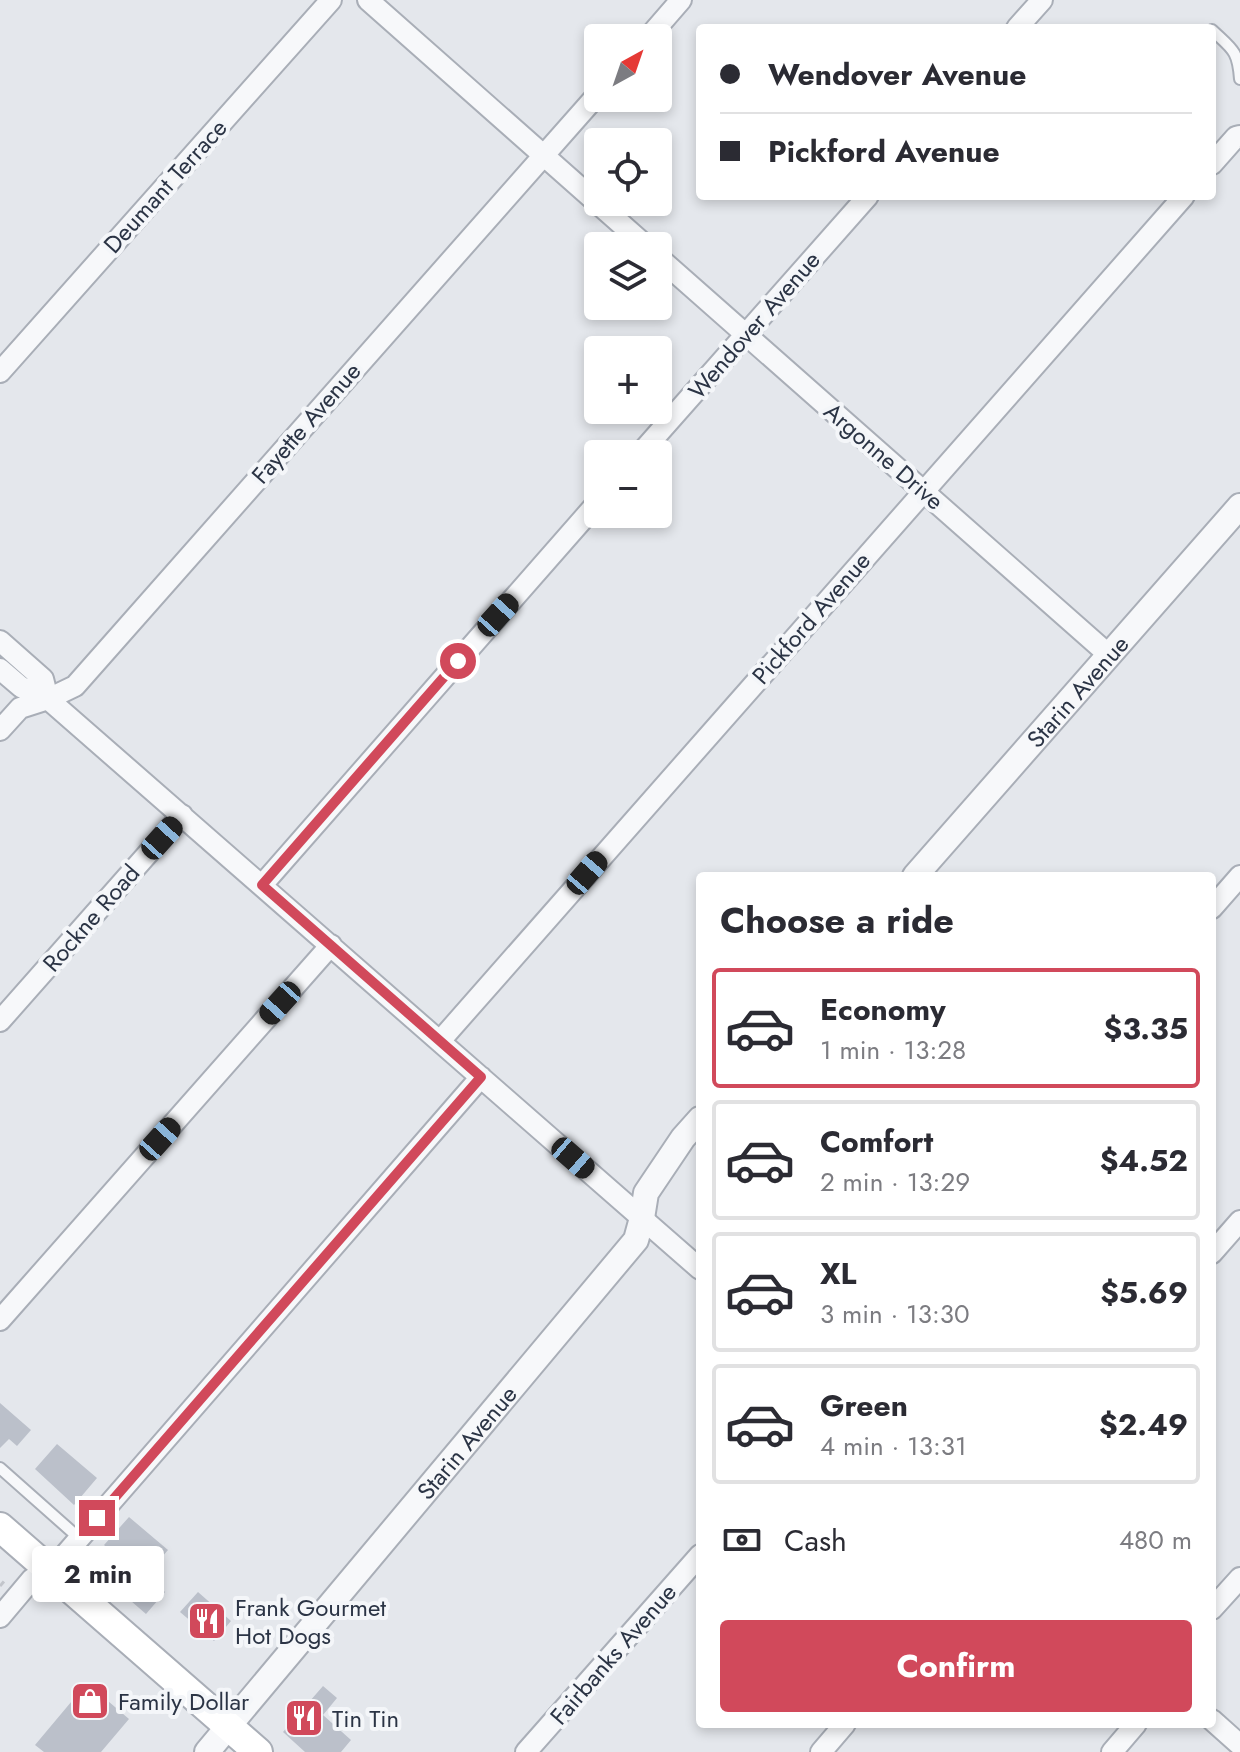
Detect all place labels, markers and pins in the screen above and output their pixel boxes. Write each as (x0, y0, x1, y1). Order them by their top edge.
place label: Frank Gourmet Hot Dogs (235, 1590, 386, 1653)
restaurant icon: Frank Gourmet Hot Dogs (186, 1600, 228, 1642)
shop icon: Family Dollar (69, 1680, 111, 1722)
place label: Family Dollar (118, 1684, 250, 1719)
restaurant icon: Tin Tin (283, 1697, 325, 1739)
place label: Tin Tin (332, 1701, 399, 1736)

